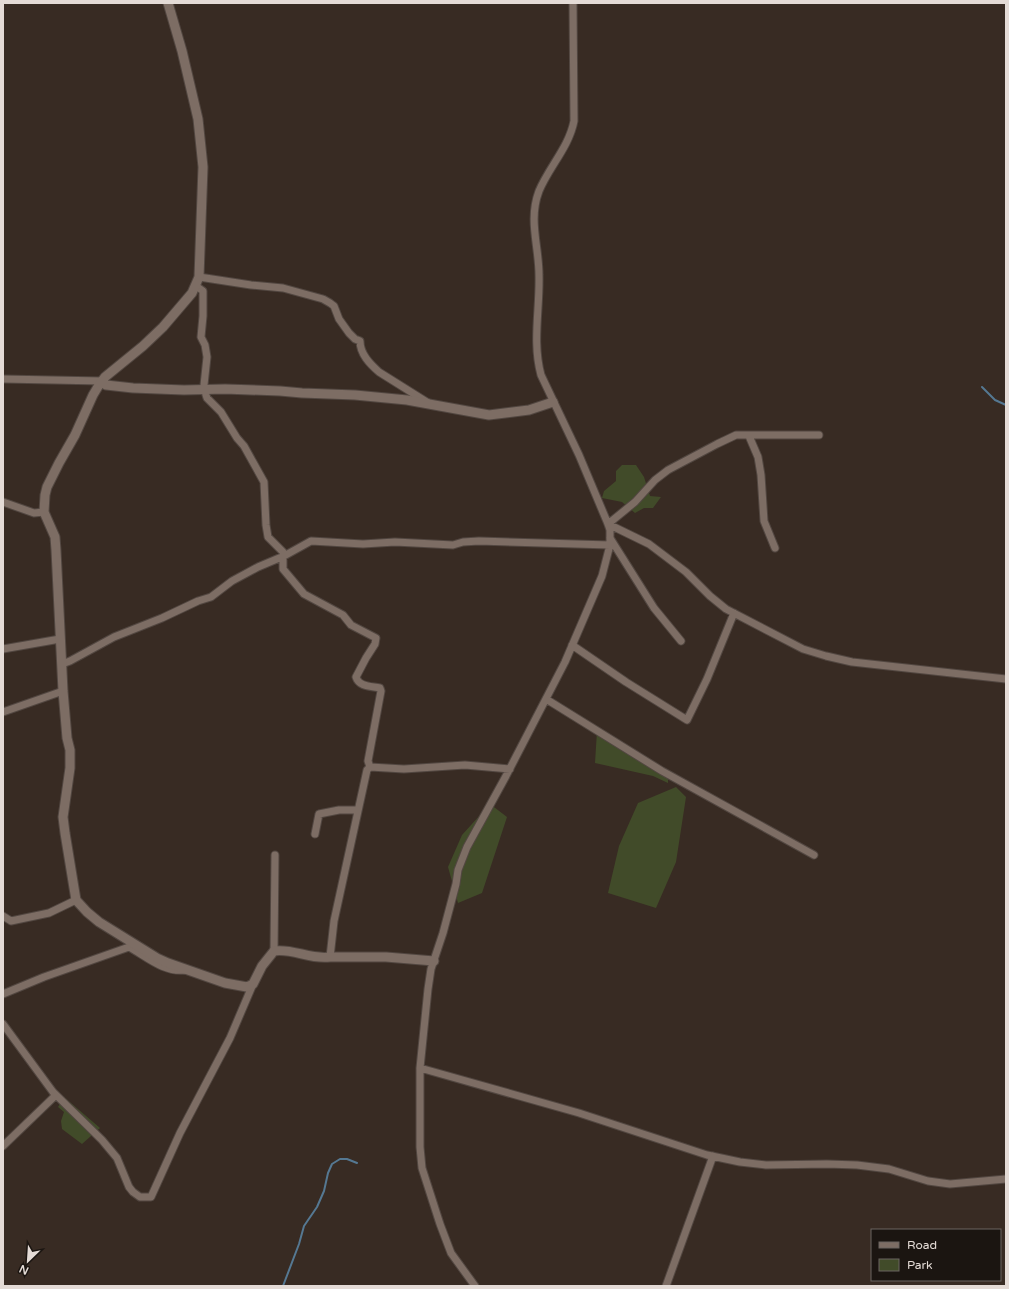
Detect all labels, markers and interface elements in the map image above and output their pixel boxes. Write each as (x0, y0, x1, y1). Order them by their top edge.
legend (871, 1229, 1001, 1281)
text: Road (907, 1238, 937, 1252)
north arrow (8, 1241, 48, 1281)
text: Park (907, 1258, 933, 1272)
text: N (17, 1262, 31, 1277)

